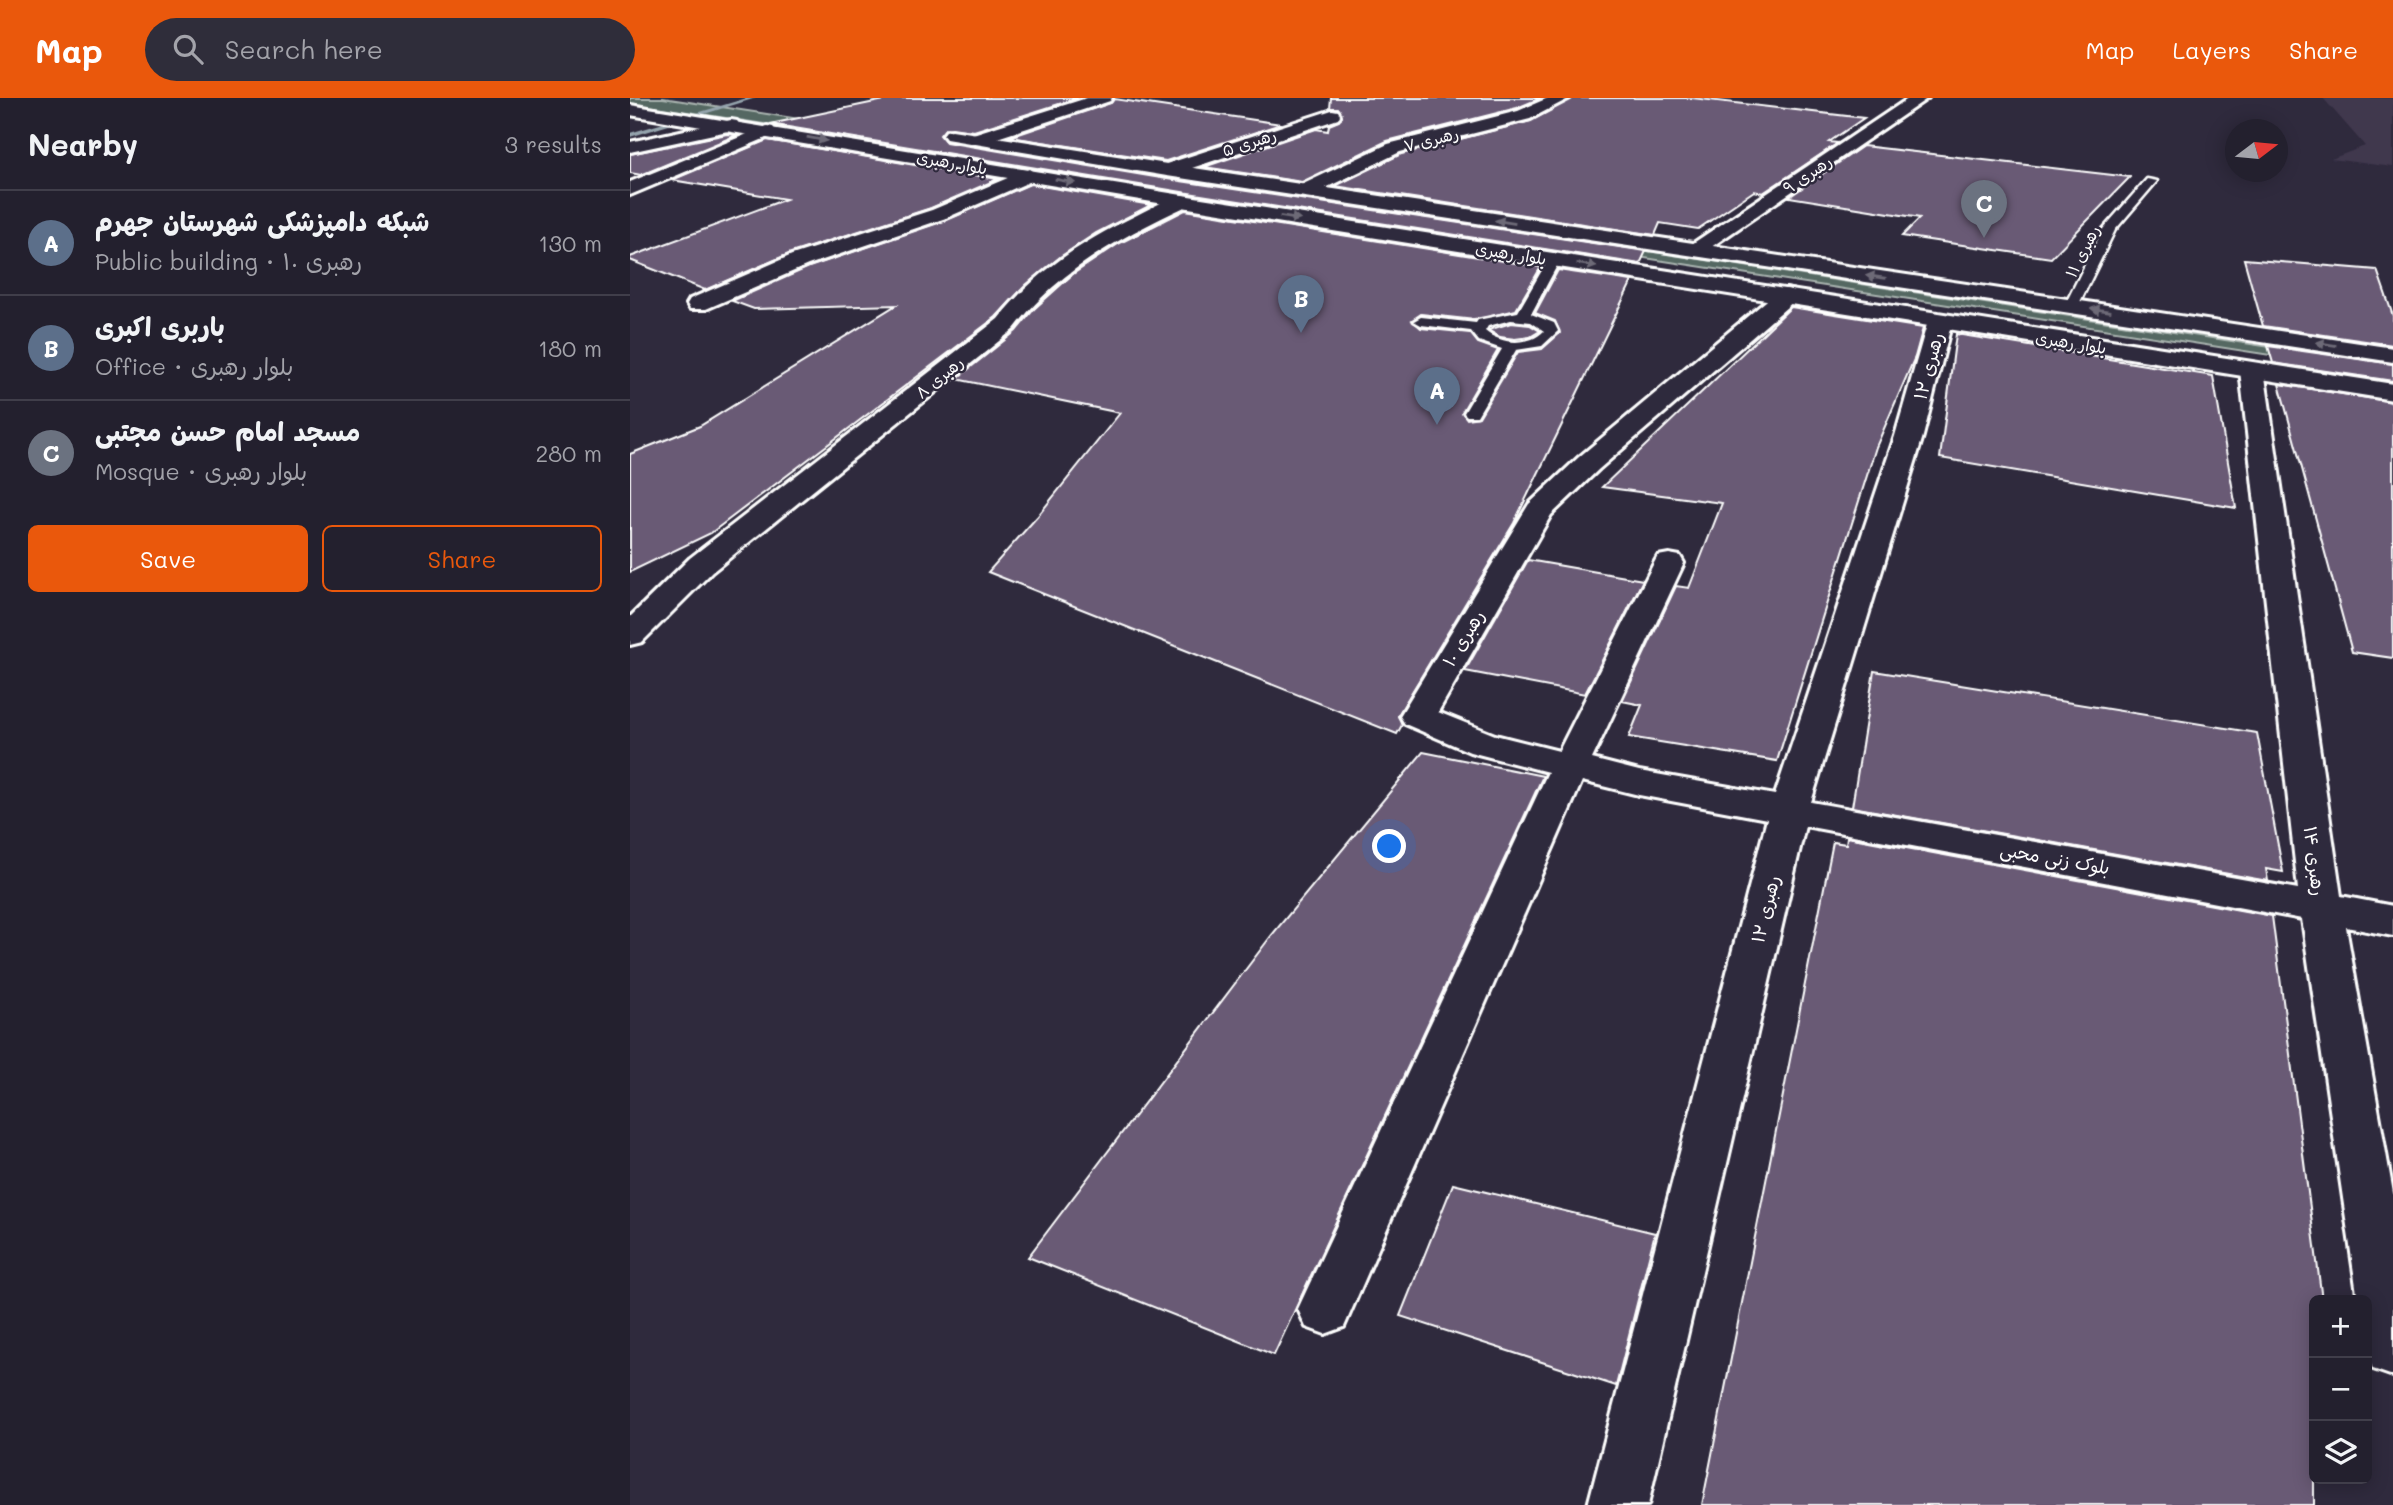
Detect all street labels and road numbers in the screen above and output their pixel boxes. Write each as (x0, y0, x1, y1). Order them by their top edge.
street label: رهبری ۷ (1401, 122, 1461, 156)
street label: رهبری ۵ (1219, 123, 1279, 161)
street label: بلوار رهبری (915, 145, 989, 180)
street label: رهبری ۹ (1779, 150, 1835, 198)
street label: رهبری ۱۱ (2060, 221, 2104, 281)
street label: بلوار رهبری (1474, 237, 1548, 270)
street label: بلوار رهبری (2034, 326, 2108, 359)
street label: رهبری ۱۲ (1908, 330, 1948, 402)
street label: رهبری ۸ (911, 351, 967, 403)
street label: رهبری ۱۰ (1436, 605, 1490, 671)
street label: رهبری ۱۴ (2299, 825, 2331, 897)
street label: بلوک زنی محبی (1998, 837, 2112, 880)
street label: رهبری ۱۲ (1745, 873, 1785, 945)

